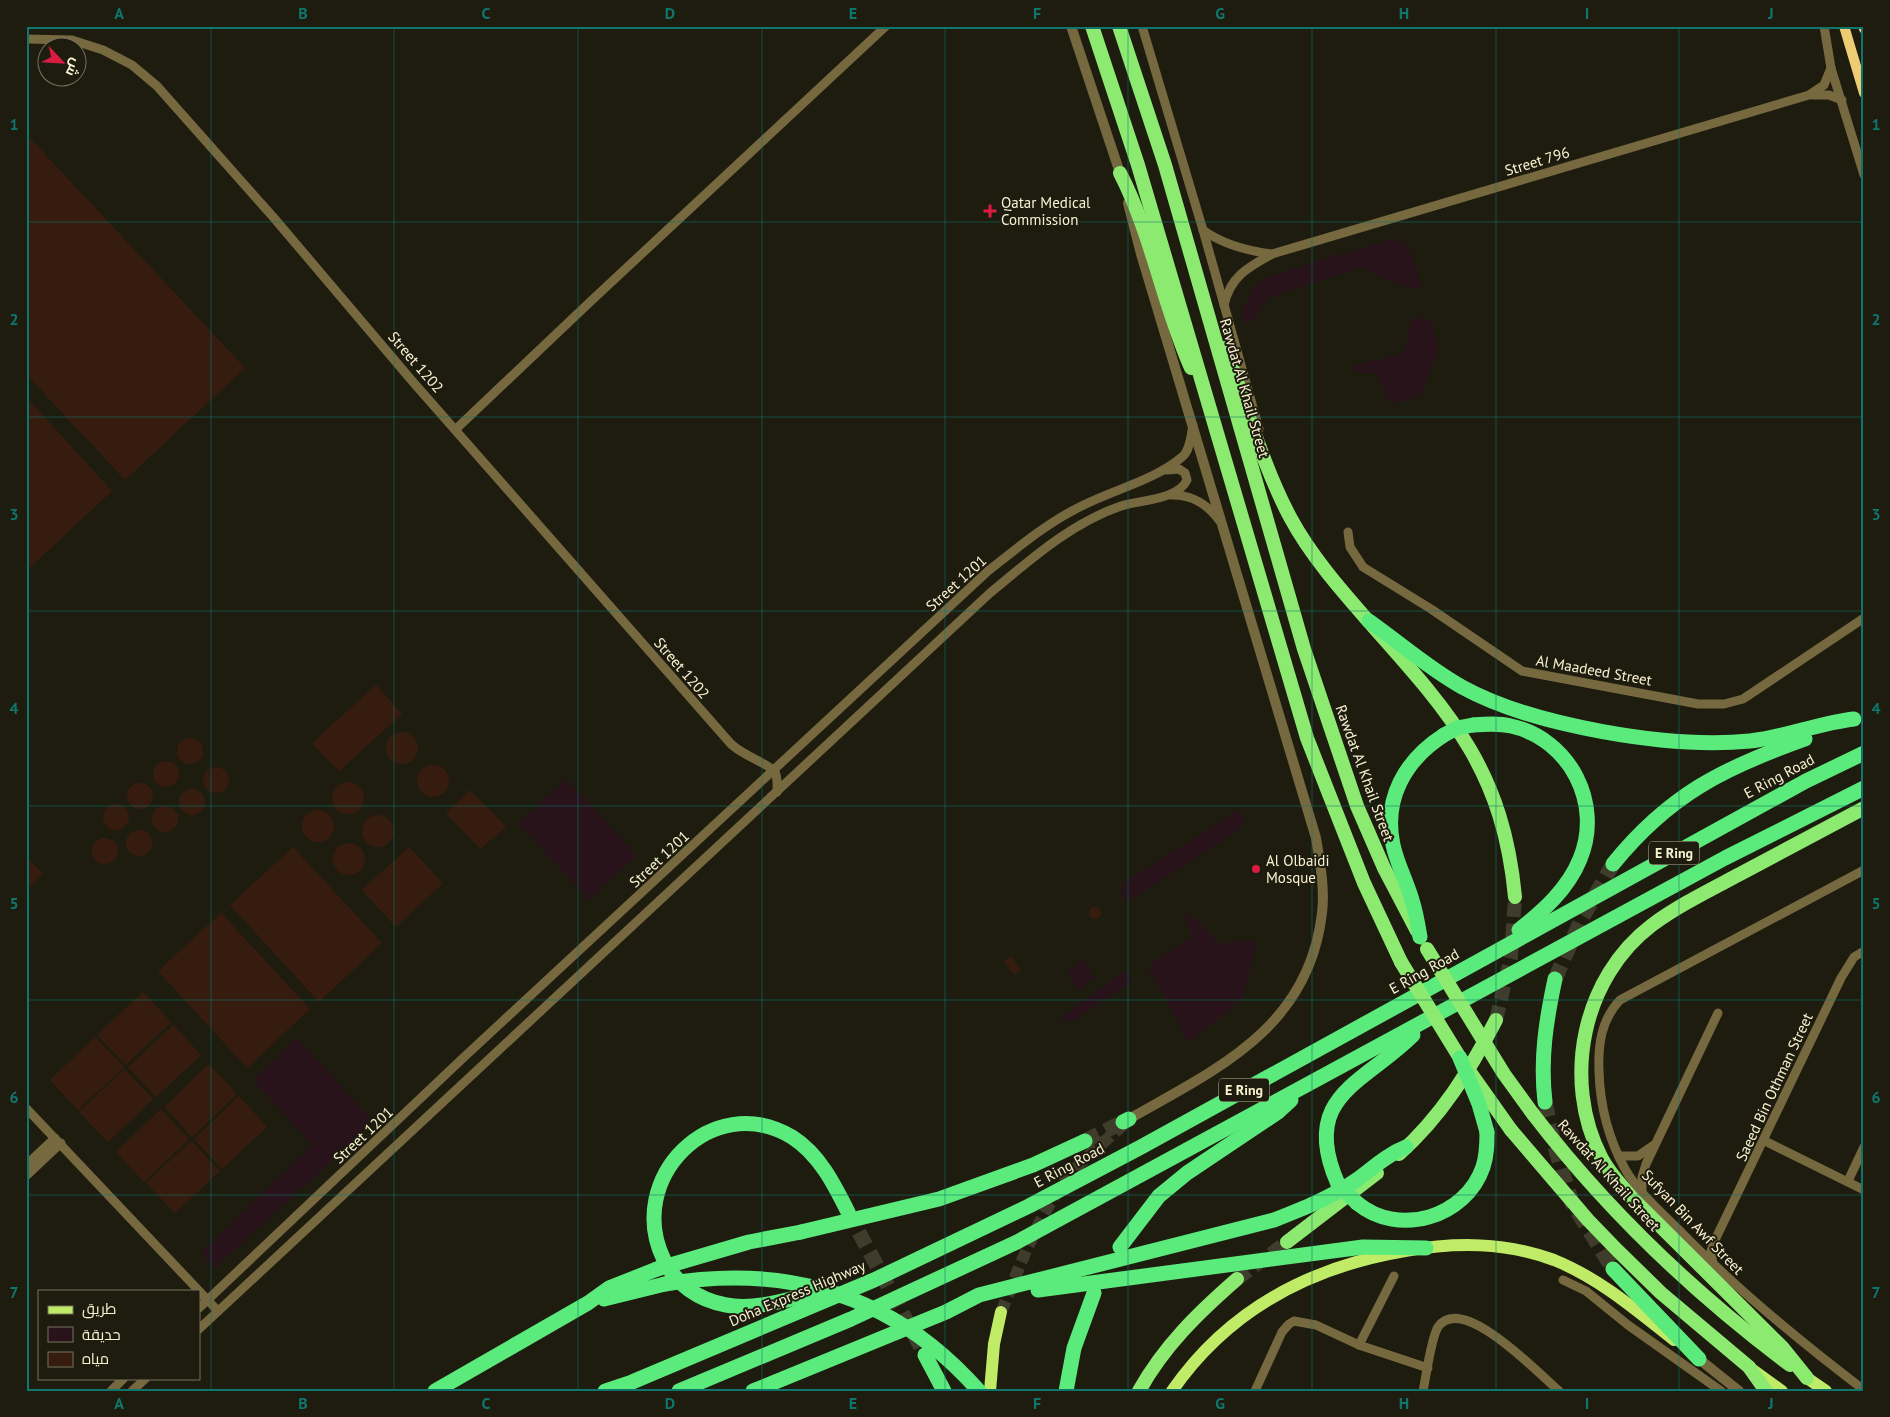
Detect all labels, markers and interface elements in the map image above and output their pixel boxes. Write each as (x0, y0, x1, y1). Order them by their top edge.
text: A (114, 3, 124, 23)
text: B (298, 3, 308, 23)
text: C (482, 3, 491, 23)
text: D (665, 3, 675, 23)
text: E (849, 3, 857, 23)
text: F (1033, 3, 1041, 23)
text: G (1215, 3, 1225, 23)
text: H (1399, 3, 1409, 23)
text: I (1585, 3, 1589, 23)
text: J (1767, 3, 1774, 23)
north arrow (38, 38, 88, 88)
text: ش (62, 56, 86, 79)
text: 1 (9, 114, 19, 134)
text: 1 (1871, 114, 1881, 134)
street label: Street 796 (1502, 142, 1572, 180)
place label: Qatar Medical Commission (1001, 193, 1091, 229)
marker: Qatar Medical Commission (983, 204, 997, 218)
text: 2 (9, 309, 19, 329)
text: 2 (1871, 309, 1881, 329)
street label: Rawdat Al Khail Street (1216, 316, 1274, 460)
street label: Street 1202 (384, 327, 448, 397)
text: 3 (9, 504, 19, 524)
text: 3 (1871, 504, 1881, 524)
street label: Street 1201 (922, 551, 990, 615)
street label: Street 1202 (650, 633, 714, 703)
street label: Al Maadeed Street (1535, 650, 1653, 690)
text: 4 (9, 698, 19, 718)
text: 4 (1871, 698, 1881, 718)
street label: Rawdat Al Khail Street (1331, 702, 1399, 844)
street label: E Ring Road (1741, 750, 1817, 802)
street label: Street 1201 (625, 826, 693, 892)
road number: E Ring (1649, 841, 1699, 864)
place label: Al Olbaidi Mosque (1266, 851, 1329, 887)
marker: Al Olbaidi Mosque (1250, 863, 1262, 875)
text: 5 (9, 893, 19, 913)
text: 5 (1871, 893, 1881, 913)
street label: E Ring Road (1386, 944, 1462, 998)
street label: Saeed Bin Othman Street (1731, 1010, 1817, 1164)
road number: E Ring (1219, 1078, 1269, 1102)
text: 6 (9, 1087, 19, 1107)
text: 6 (1871, 1087, 1881, 1107)
street label: Street 1201 (329, 1102, 397, 1168)
street label: Rawdat Al Khail Street (1554, 1115, 1664, 1235)
street label: E Ring Road (1031, 1139, 1107, 1191)
street label: Sufyan Bin Awf Street (1638, 1166, 1748, 1278)
street label: Doha Express Highway (726, 1256, 868, 1330)
text: 7 (9, 1282, 19, 1302)
text: 7 (1871, 1282, 1881, 1302)
legend (38, 1290, 200, 1380)
text: طريق (82, 1299, 116, 1319)
text: حديقة (82, 1325, 121, 1344)
text: مياه (82, 1349, 109, 1368)
text: A (114, 1393, 124, 1413)
text: B (298, 1393, 308, 1413)
text: C (482, 1393, 491, 1413)
text: D (665, 1393, 675, 1413)
text: E (849, 1393, 857, 1413)
text: F (1033, 1393, 1041, 1413)
text: G (1215, 1393, 1225, 1413)
text: H (1399, 1393, 1409, 1413)
text: I (1585, 1393, 1589, 1413)
text: J (1767, 1393, 1774, 1413)

